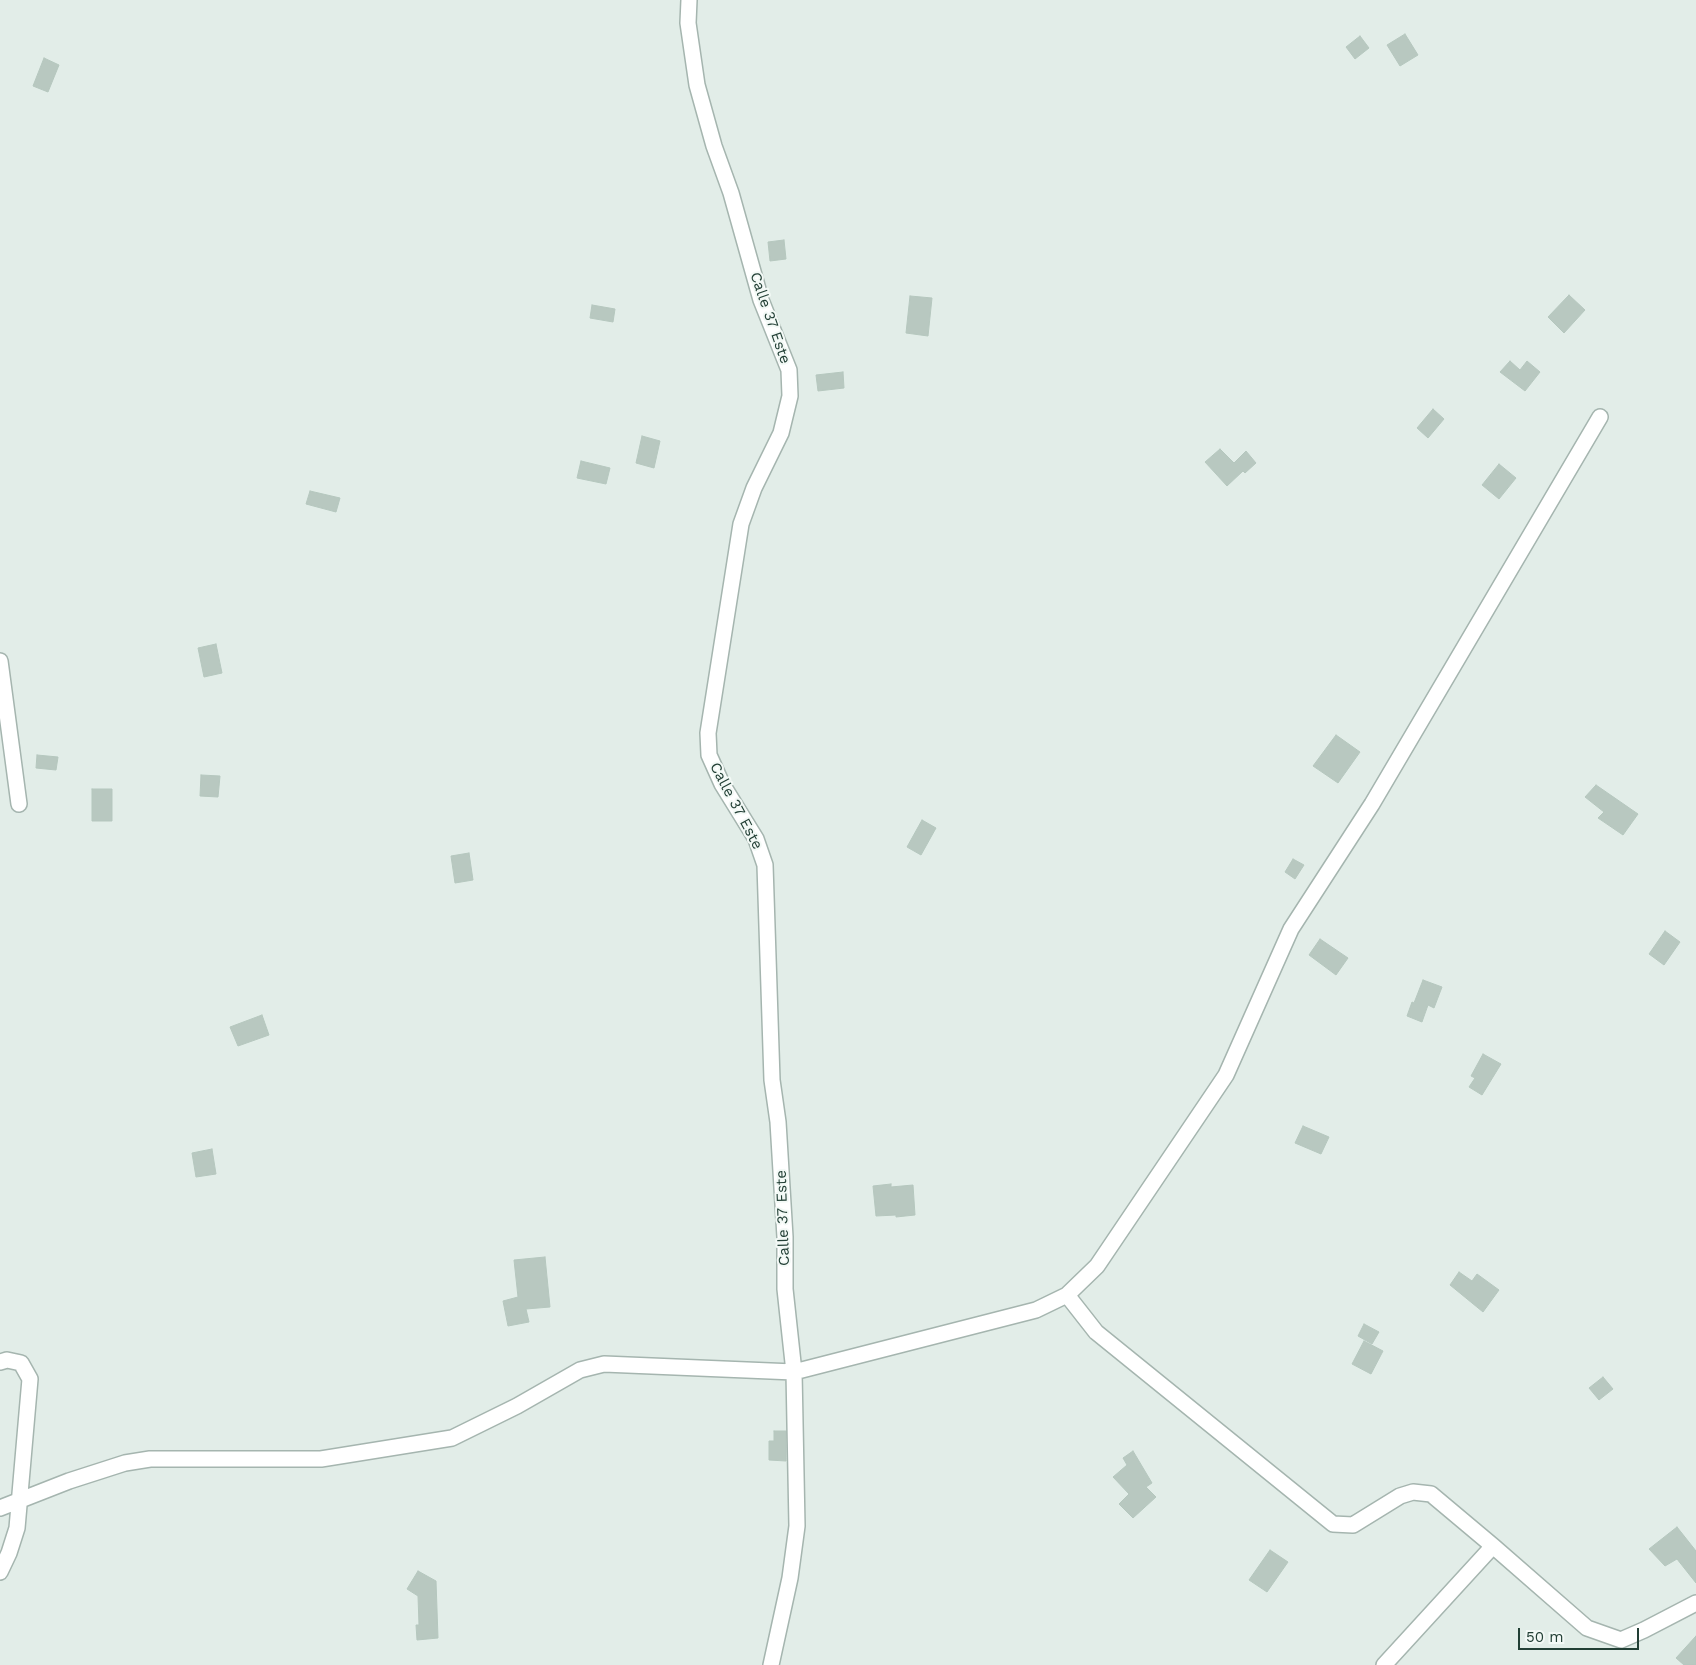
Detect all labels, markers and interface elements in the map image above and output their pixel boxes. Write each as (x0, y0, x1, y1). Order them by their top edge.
street label: Calle 37 Este (746, 270, 794, 366)
street label: Calle 37 Este (706, 759, 766, 853)
street label: Calle 37 Este (772, 1170, 794, 1266)
scale bar (1521, 1618, 1642, 1650)
text: 50 m (1526, 1628, 1563, 1646)

